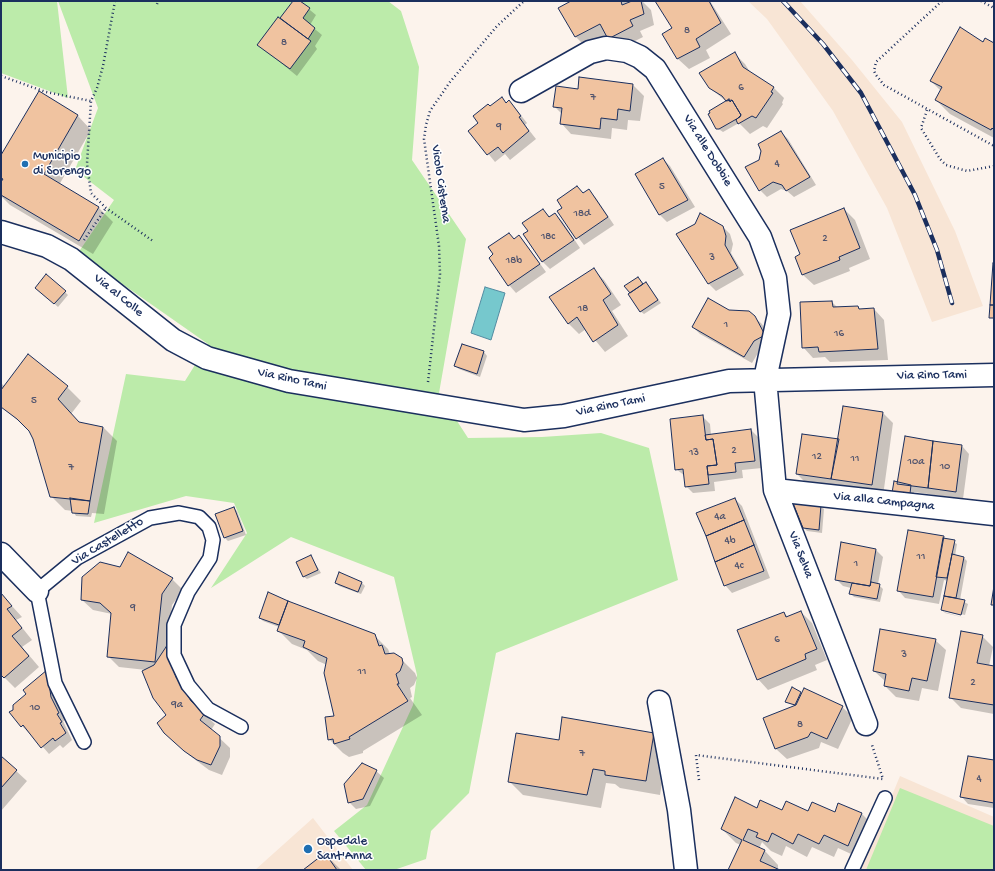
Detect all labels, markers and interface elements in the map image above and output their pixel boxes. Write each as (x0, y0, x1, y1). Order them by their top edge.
house number: 8 (684, 24, 690, 38)
house number: 8 (281, 36, 287, 50)
house number: 6 (738, 81, 744, 95)
house number: 7 (590, 91, 596, 105)
street label: Via alle Dobbie (679, 112, 735, 190)
house number: 9 (496, 120, 502, 134)
street label: Vicolo Cisterna (427, 144, 453, 224)
place label: Municipio di Sorengo (33, 149, 91, 180)
house number: 4 (774, 157, 780, 171)
marker: Municipio di Sorengo (20, 159, 30, 169)
house number: 5 (659, 180, 665, 194)
house number: 18d (574, 207, 590, 221)
house number: 18c (541, 230, 555, 244)
house number: 2 (822, 232, 828, 246)
house number: 3 (709, 251, 715, 265)
house number: 18b (506, 254, 522, 268)
street label: Via al Colle (90, 271, 146, 321)
house number: 18 (578, 302, 588, 316)
house number: 1 (724, 318, 728, 332)
house number: 16 (834, 327, 844, 341)
street label: Via Rino Tami (256, 365, 328, 395)
street label: Via Rino Tami (897, 368, 967, 384)
street label: Via Rino Tami (575, 391, 647, 421)
house number: 5 (31, 394, 37, 408)
house number: 2 (731, 444, 737, 458)
house number: 13 (689, 446, 699, 460)
house number: 12 (812, 450, 822, 464)
house number: 11 (851, 452, 859, 466)
house number: 10a (908, 455, 924, 469)
house number: 10 (940, 460, 950, 474)
house number: 7 (68, 461, 74, 475)
street label: Via alla Campagna (833, 489, 935, 515)
house number: 4a (714, 510, 726, 524)
street label: Via Castelletto (69, 514, 147, 570)
street label: Via Selva (784, 529, 816, 581)
house number: 4b (724, 534, 736, 548)
house number: 11 (917, 550, 925, 564)
house number: 1 (854, 557, 858, 571)
house number: 4c (735, 559, 743, 573)
house number: 9 (130, 601, 136, 615)
house number: 6 (774, 633, 780, 647)
house number: 3 (901, 648, 907, 662)
house number: 11 (358, 665, 366, 679)
house number: 2 (970, 676, 976, 690)
house number: 9a (171, 698, 183, 712)
house number: 10 (30, 701, 40, 715)
house number: 8 (797, 718, 803, 732)
house number: 7 (579, 747, 585, 761)
house number: 4 (976, 772, 982, 786)
place label: Ospedale Sant'Anna (317, 834, 372, 865)
marker: Ospedale Sant'Anna (302, 843, 314, 855)

